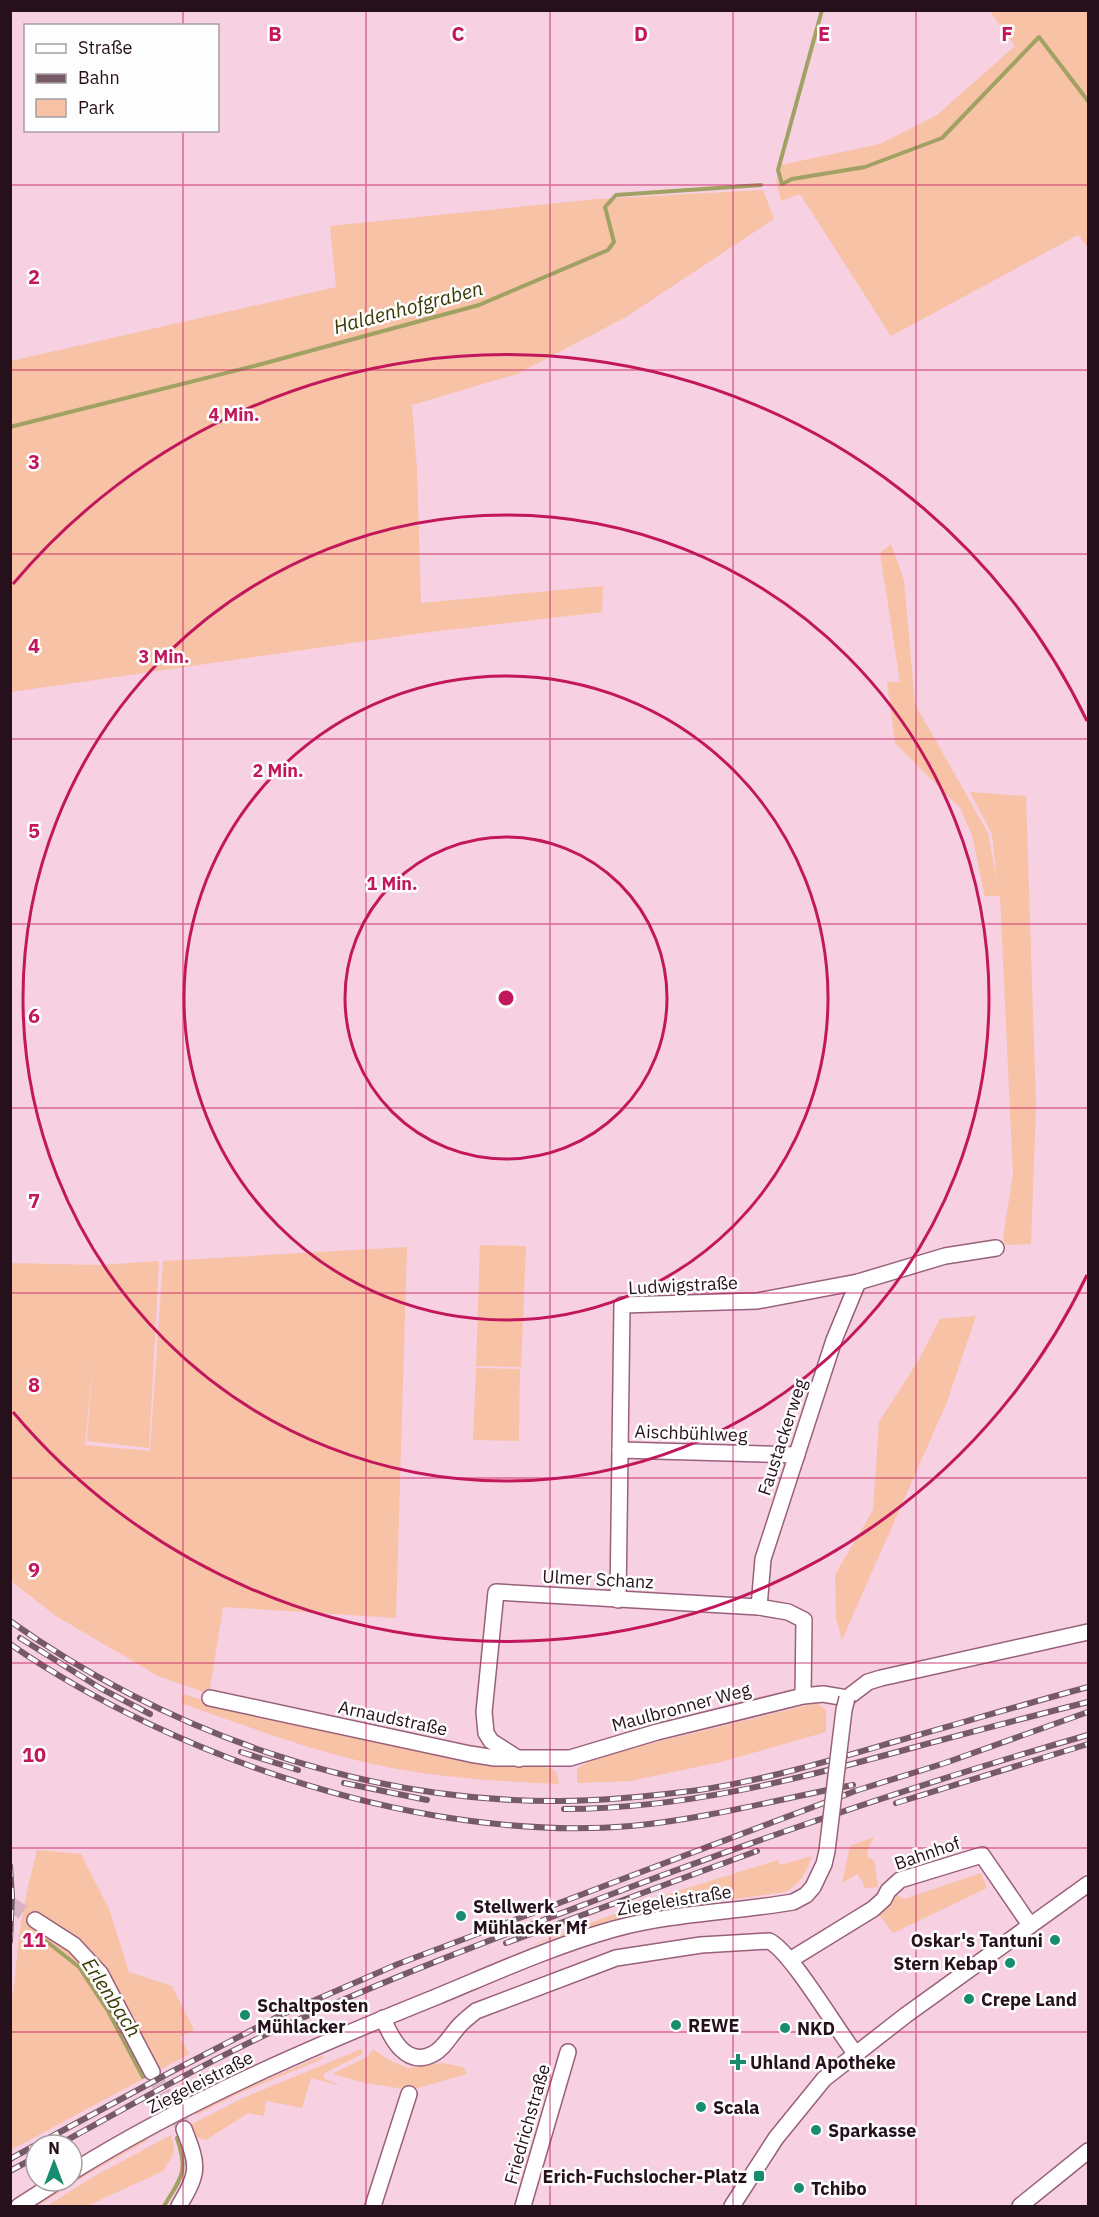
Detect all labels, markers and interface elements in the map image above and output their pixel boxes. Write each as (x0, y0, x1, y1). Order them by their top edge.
text: B (268, 20, 282, 47)
text: C (451, 20, 465, 47)
text: D (634, 20, 648, 47)
text: E (818, 20, 830, 47)
text: F (1001, 20, 1013, 47)
legend (24, 24, 219, 132)
text: Straße (78, 36, 132, 59)
text: Bahn (78, 66, 120, 89)
text: Park (78, 96, 115, 119)
text: 2 (28, 263, 40, 290)
water label: Haldenhofgraben (330, 274, 486, 340)
text: 4 Min. (208, 403, 260, 426)
text: 3 (28, 448, 40, 475)
text: 4 (28, 632, 40, 659)
text: 3 Min. (138, 645, 190, 668)
text: 2 Min. (252, 759, 304, 782)
text: 5 (28, 817, 40, 844)
text: 1 Min. (366, 872, 418, 895)
centre of rings (496, 988, 516, 1008)
text: 6 (28, 1002, 40, 1029)
text: 7 (28, 1187, 40, 1214)
street label: Ludwigstraße (628, 1271, 739, 1299)
text: 8 (28, 1371, 40, 1398)
street label: Faustackerweg (752, 1375, 812, 1498)
street label: Aischbühlweg (634, 1420, 748, 1446)
text: 9 (28, 1556, 40, 1583)
street label: Ulmer Schanz (542, 1565, 654, 1593)
street label: Maulbronner Weg (609, 1677, 753, 1737)
street label: Arnaudstraße (336, 1695, 450, 1741)
text: 10 (22, 1741, 46, 1768)
street label: Bahnhof (891, 1831, 963, 1875)
street label: Ziegeleistraße (615, 1880, 733, 1920)
place label: Stellwerk Mühlacker Mf (473, 1895, 587, 1939)
marker: Stellwerk Mühlacker Mf (454, 1909, 468, 1923)
text: 11 (22, 1926, 46, 1953)
place label: Oskar's Tantuni (911, 1929, 1043, 1952)
marker: Oskar's Tantuni (1048, 1933, 1062, 1947)
water label: Erlenbach (76, 1952, 148, 2042)
place label: Stern Kebap (893, 1952, 998, 1975)
marker: Stern Kebap (1003, 1956, 1017, 1970)
place label: Crepe Land (981, 1988, 1077, 2011)
marker: Crepe Land (962, 1992, 976, 2006)
place label: Schaltposten Mühlacker (257, 1994, 368, 2038)
marker: Schaltposten Mühlacker (238, 2008, 252, 2022)
place label: REWE (688, 2014, 740, 2037)
place label: NKD (797, 2017, 835, 2040)
marker: REWE (669, 2018, 683, 2032)
marker: NKD (778, 2021, 792, 2035)
street label: Ziegeleistraße (143, 2045, 257, 2119)
place label: Uhland Apotheke (750, 2051, 896, 2074)
marker: Uhland Apotheke (731, 2055, 745, 2069)
street label: Friedrichstraße (499, 2061, 555, 2187)
place label: Scala (713, 2096, 759, 2119)
marker: Scala (694, 2100, 708, 2114)
place label: Sparkasse (828, 2119, 916, 2142)
marker: Sparkasse (809, 2123, 823, 2137)
north arrow (24, 2133, 84, 2193)
text: N (48, 2138, 60, 2158)
place label: Erich-Fuchslocher-Platz (543, 2165, 747, 2188)
marker: Erich-Fuchslocher-Platz (752, 2169, 766, 2183)
place label: Tchibo (811, 2177, 867, 2200)
marker: Tchibo (792, 2181, 806, 2195)

